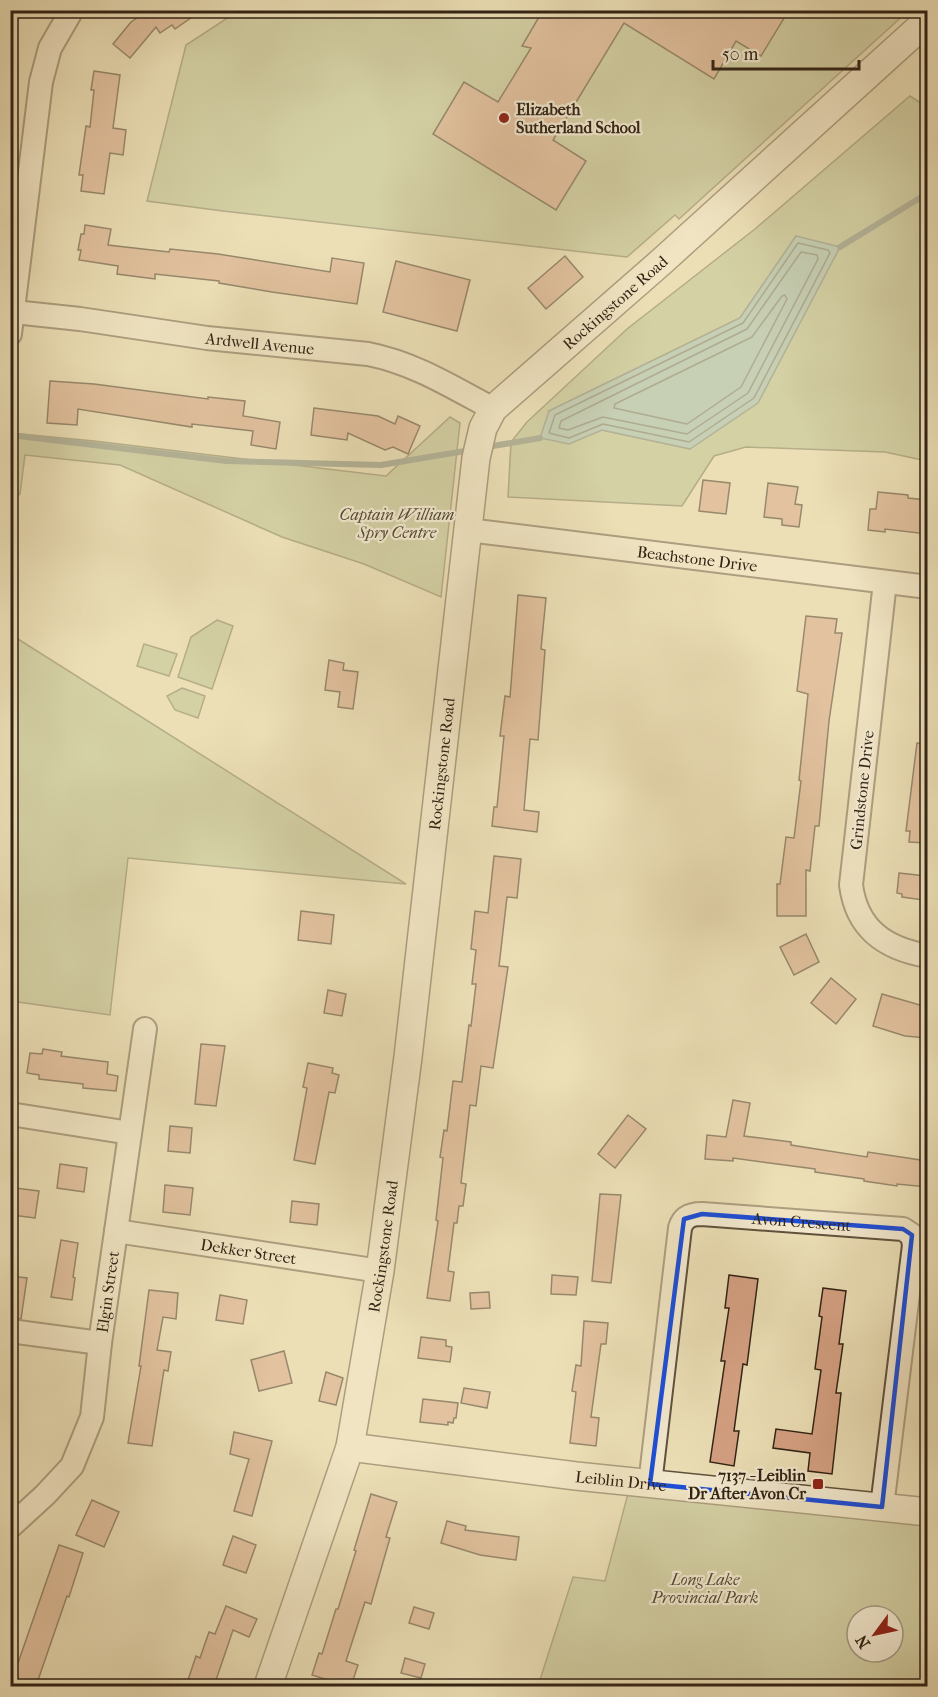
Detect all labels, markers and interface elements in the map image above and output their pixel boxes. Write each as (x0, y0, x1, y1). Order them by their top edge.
scale bar (713, 33, 858, 71)
text: 50 m (722, 44, 759, 65)
place label: Elizabeth Sutherland School (516, 100, 641, 137)
marker: Elizabeth Sutherland School (497, 111, 511, 125)
street label: Rockingstone Road (558, 251, 671, 353)
street label: Ardwell Avenue (204, 328, 315, 358)
park label: Captain William Spry Centre (340, 505, 455, 542)
street label: Beachstone Drive (636, 542, 759, 575)
street label: Rockingstone Road (424, 696, 458, 831)
street label: Grindstone Drive (846, 729, 878, 851)
street label: Rockingstone Road (364, 1179, 401, 1314)
street label: Avon Crescent (750, 1208, 852, 1235)
street label: Dekker Street (199, 1234, 298, 1268)
street label: Elgin Street (92, 1249, 123, 1334)
street label: Leiblin Drive (574, 1466, 667, 1495)
place label: 7137 - Leiblin Dr After Avon Cr (688, 1466, 807, 1503)
marker: 7137 - Leiblin Dr After Avon Cr (811, 1477, 825, 1491)
park label: Long Lake Provincial Park (651, 1570, 758, 1607)
north arrow (845, 1604, 905, 1664)
text: N (851, 1631, 874, 1652)

